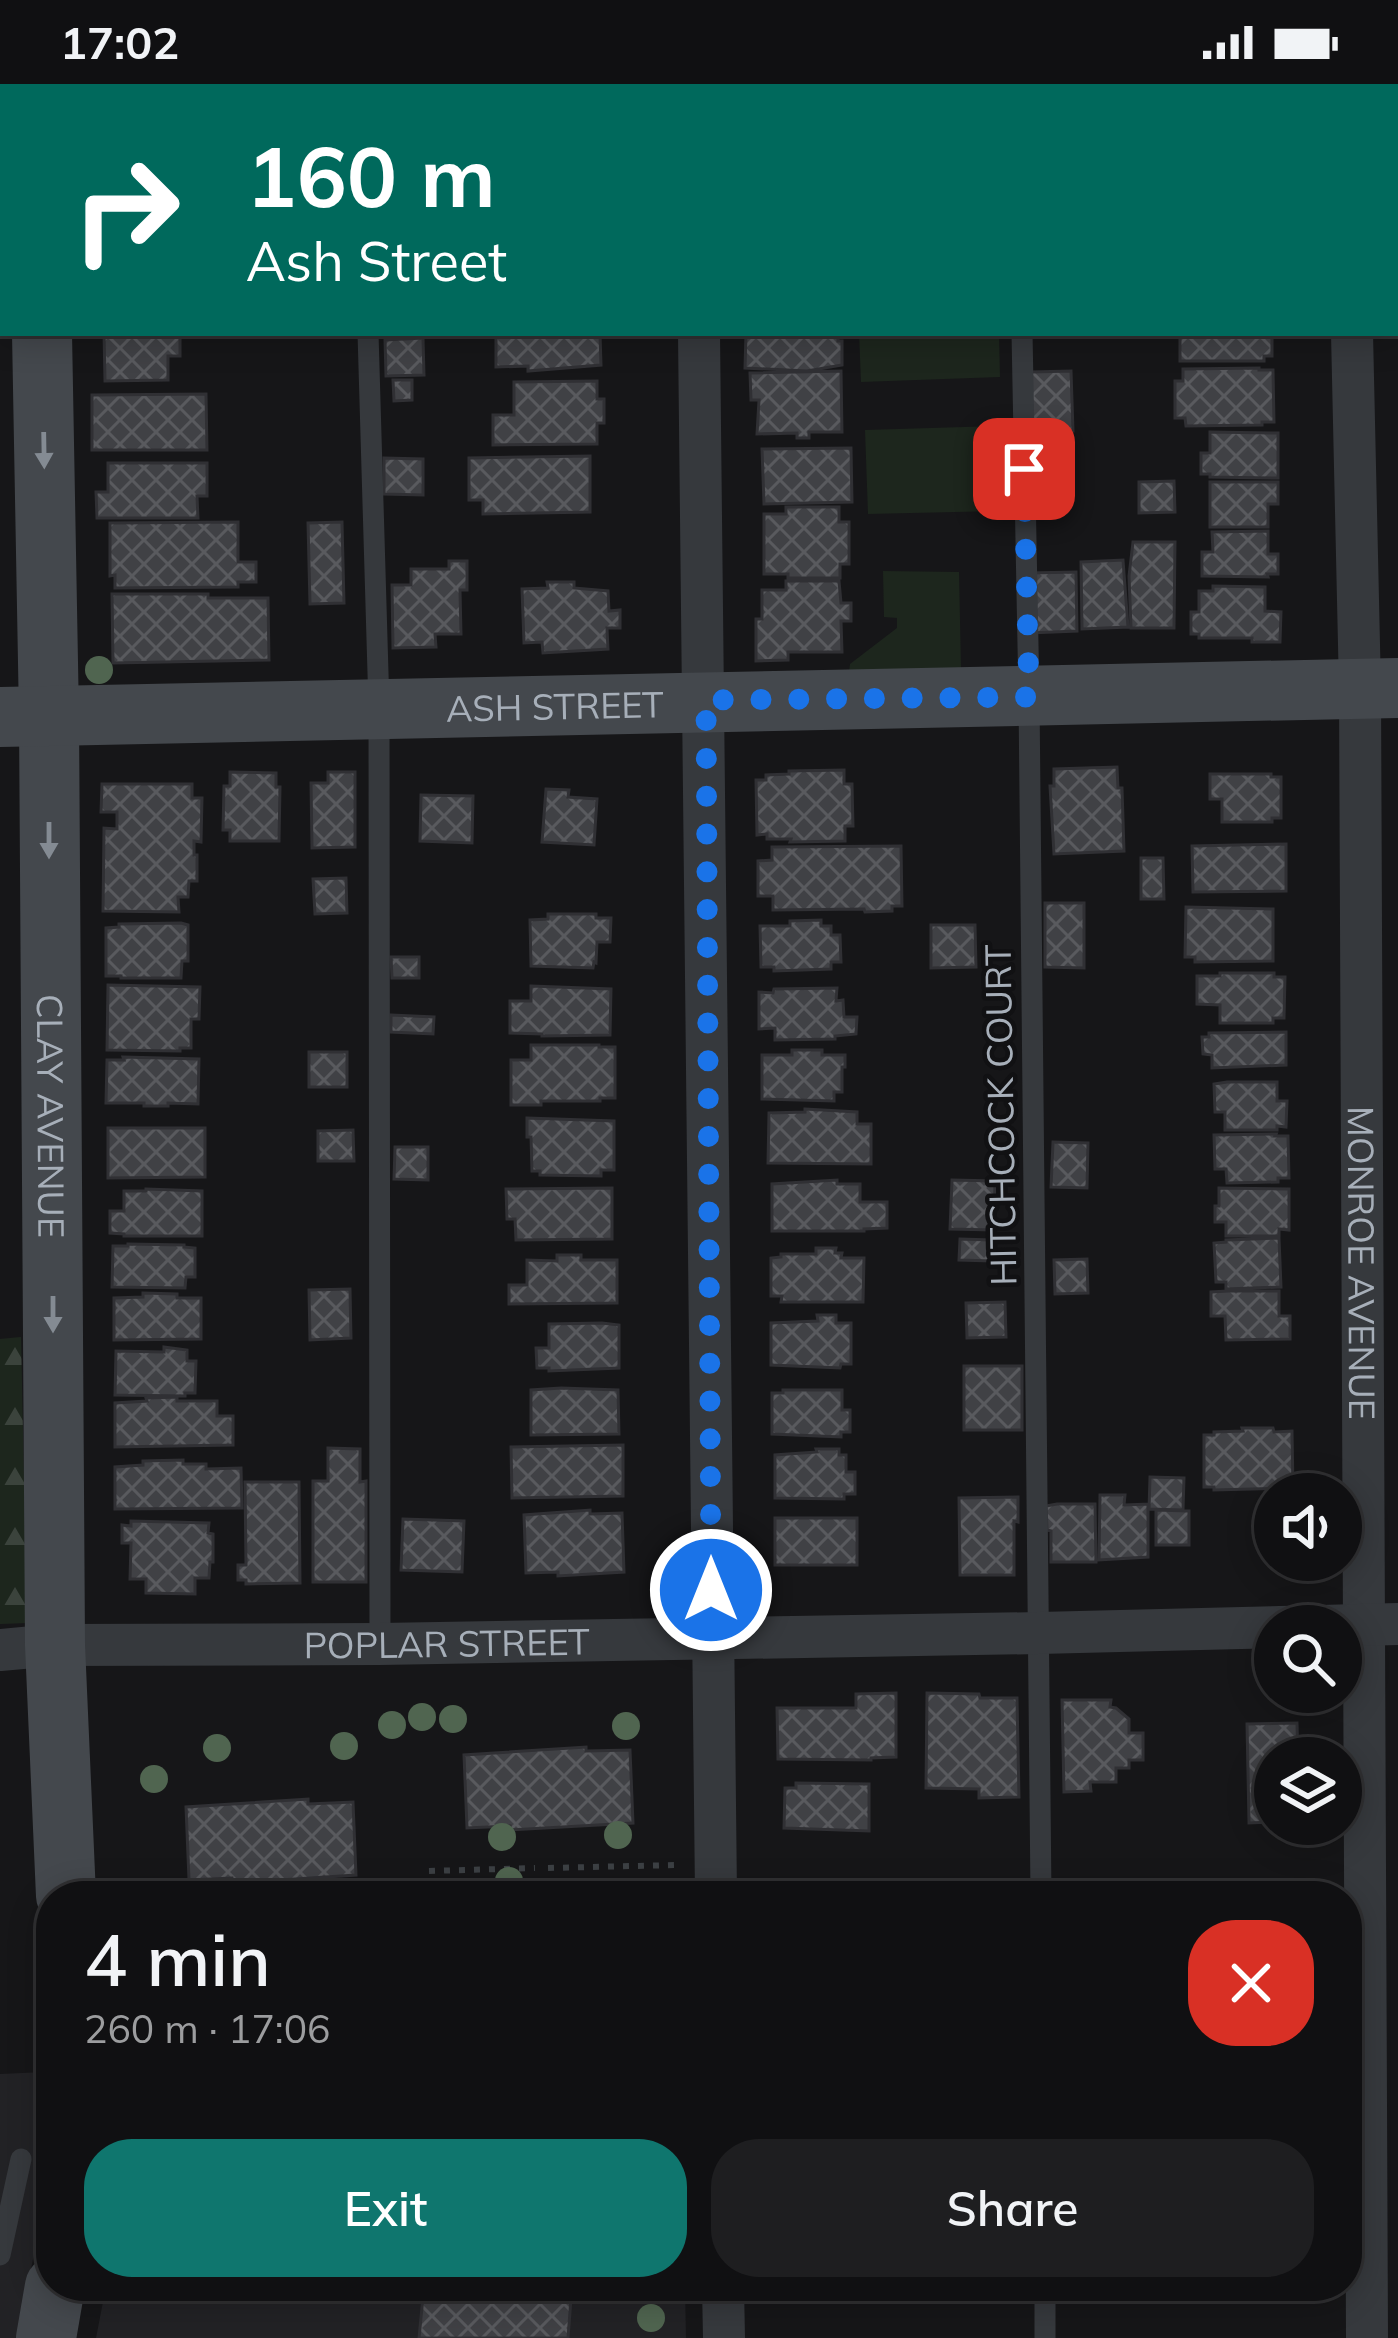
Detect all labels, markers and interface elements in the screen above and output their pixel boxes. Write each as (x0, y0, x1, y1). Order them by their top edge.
text: 17:02 (60, 14, 179, 70)
text: 160 m (246, 123, 496, 228)
icon: right (48, 132, 204, 288)
text: Ash Street (246, 227, 507, 295)
pin (973, 418, 1075, 520)
one-way arrow (34, 432, 54, 470)
icon: arrive (991, 436, 1057, 502)
street label: ASH STREET (446, 681, 664, 730)
one-way arrow (40, 822, 59, 860)
street label: HITCHCOCK COURT (975, 944, 1025, 1286)
street label: CLAY AVENUE (28, 994, 75, 1238)
street label: MONROE AVENUE (1339, 1106, 1386, 1420)
one-way arrow (43, 1296, 62, 1334)
map controls (1254, 1473, 1362, 1845)
button: sound (1254, 1473, 1362, 1581)
position arrow (648, 1527, 774, 1653)
button: search (1254, 1605, 1362, 1713)
street label: POPLAR STREET (304, 1618, 591, 1667)
button: layers (1254, 1737, 1362, 1845)
text: 4 min (84, 1914, 271, 2004)
button: close (1188, 1920, 1314, 2046)
text: 260 m · 17:06 (84, 2004, 330, 2053)
button: Exit (84, 2139, 687, 2277)
button: Share (711, 2139, 1314, 2277)

